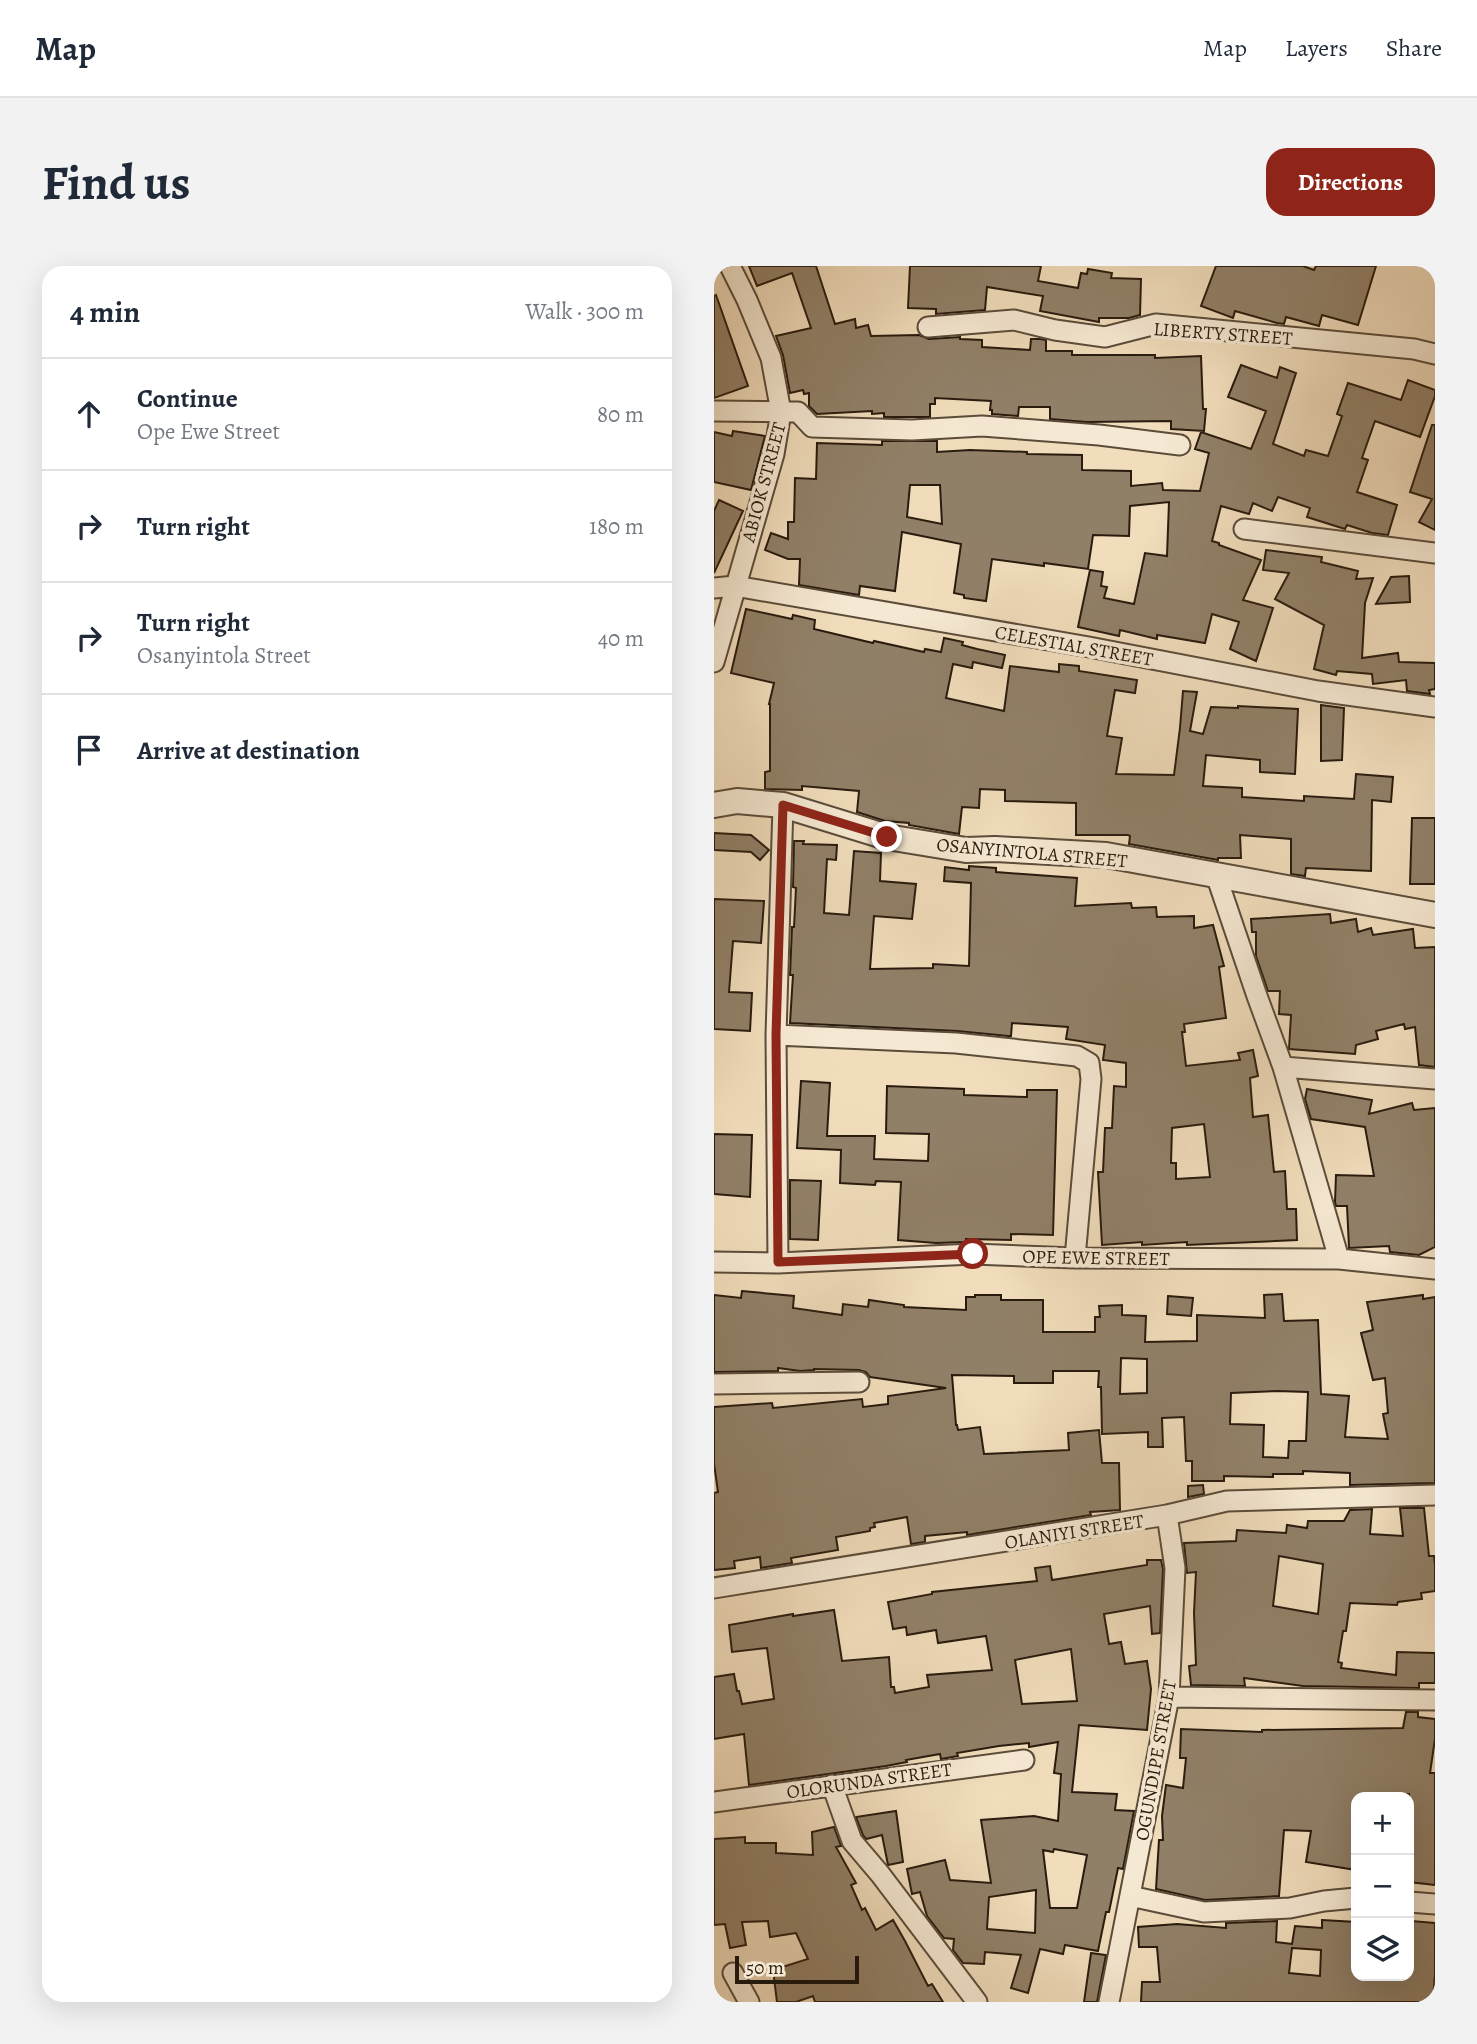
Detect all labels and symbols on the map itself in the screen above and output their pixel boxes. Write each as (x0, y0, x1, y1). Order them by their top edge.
street label: LIBERTY STREET (1152, 316, 1294, 352)
street label: ABIOK STREET (735, 419, 793, 546)
street label: CELESTIAL STREET (993, 619, 1156, 673)
route end (871, 821, 902, 852)
street label: OSANYINTOLA STREET (935, 832, 1129, 874)
route start (957, 1238, 988, 1269)
street label: OPE EWE STREET (1022, 1244, 1171, 1272)
street label: OLANIYI STREET (1003, 1508, 1146, 1556)
street label: OGUNDIPE STREET (1129, 1677, 1183, 1843)
street label: OLORUNDA STREET (785, 1756, 954, 1805)
scale bar (735, 1953, 859, 1985)

